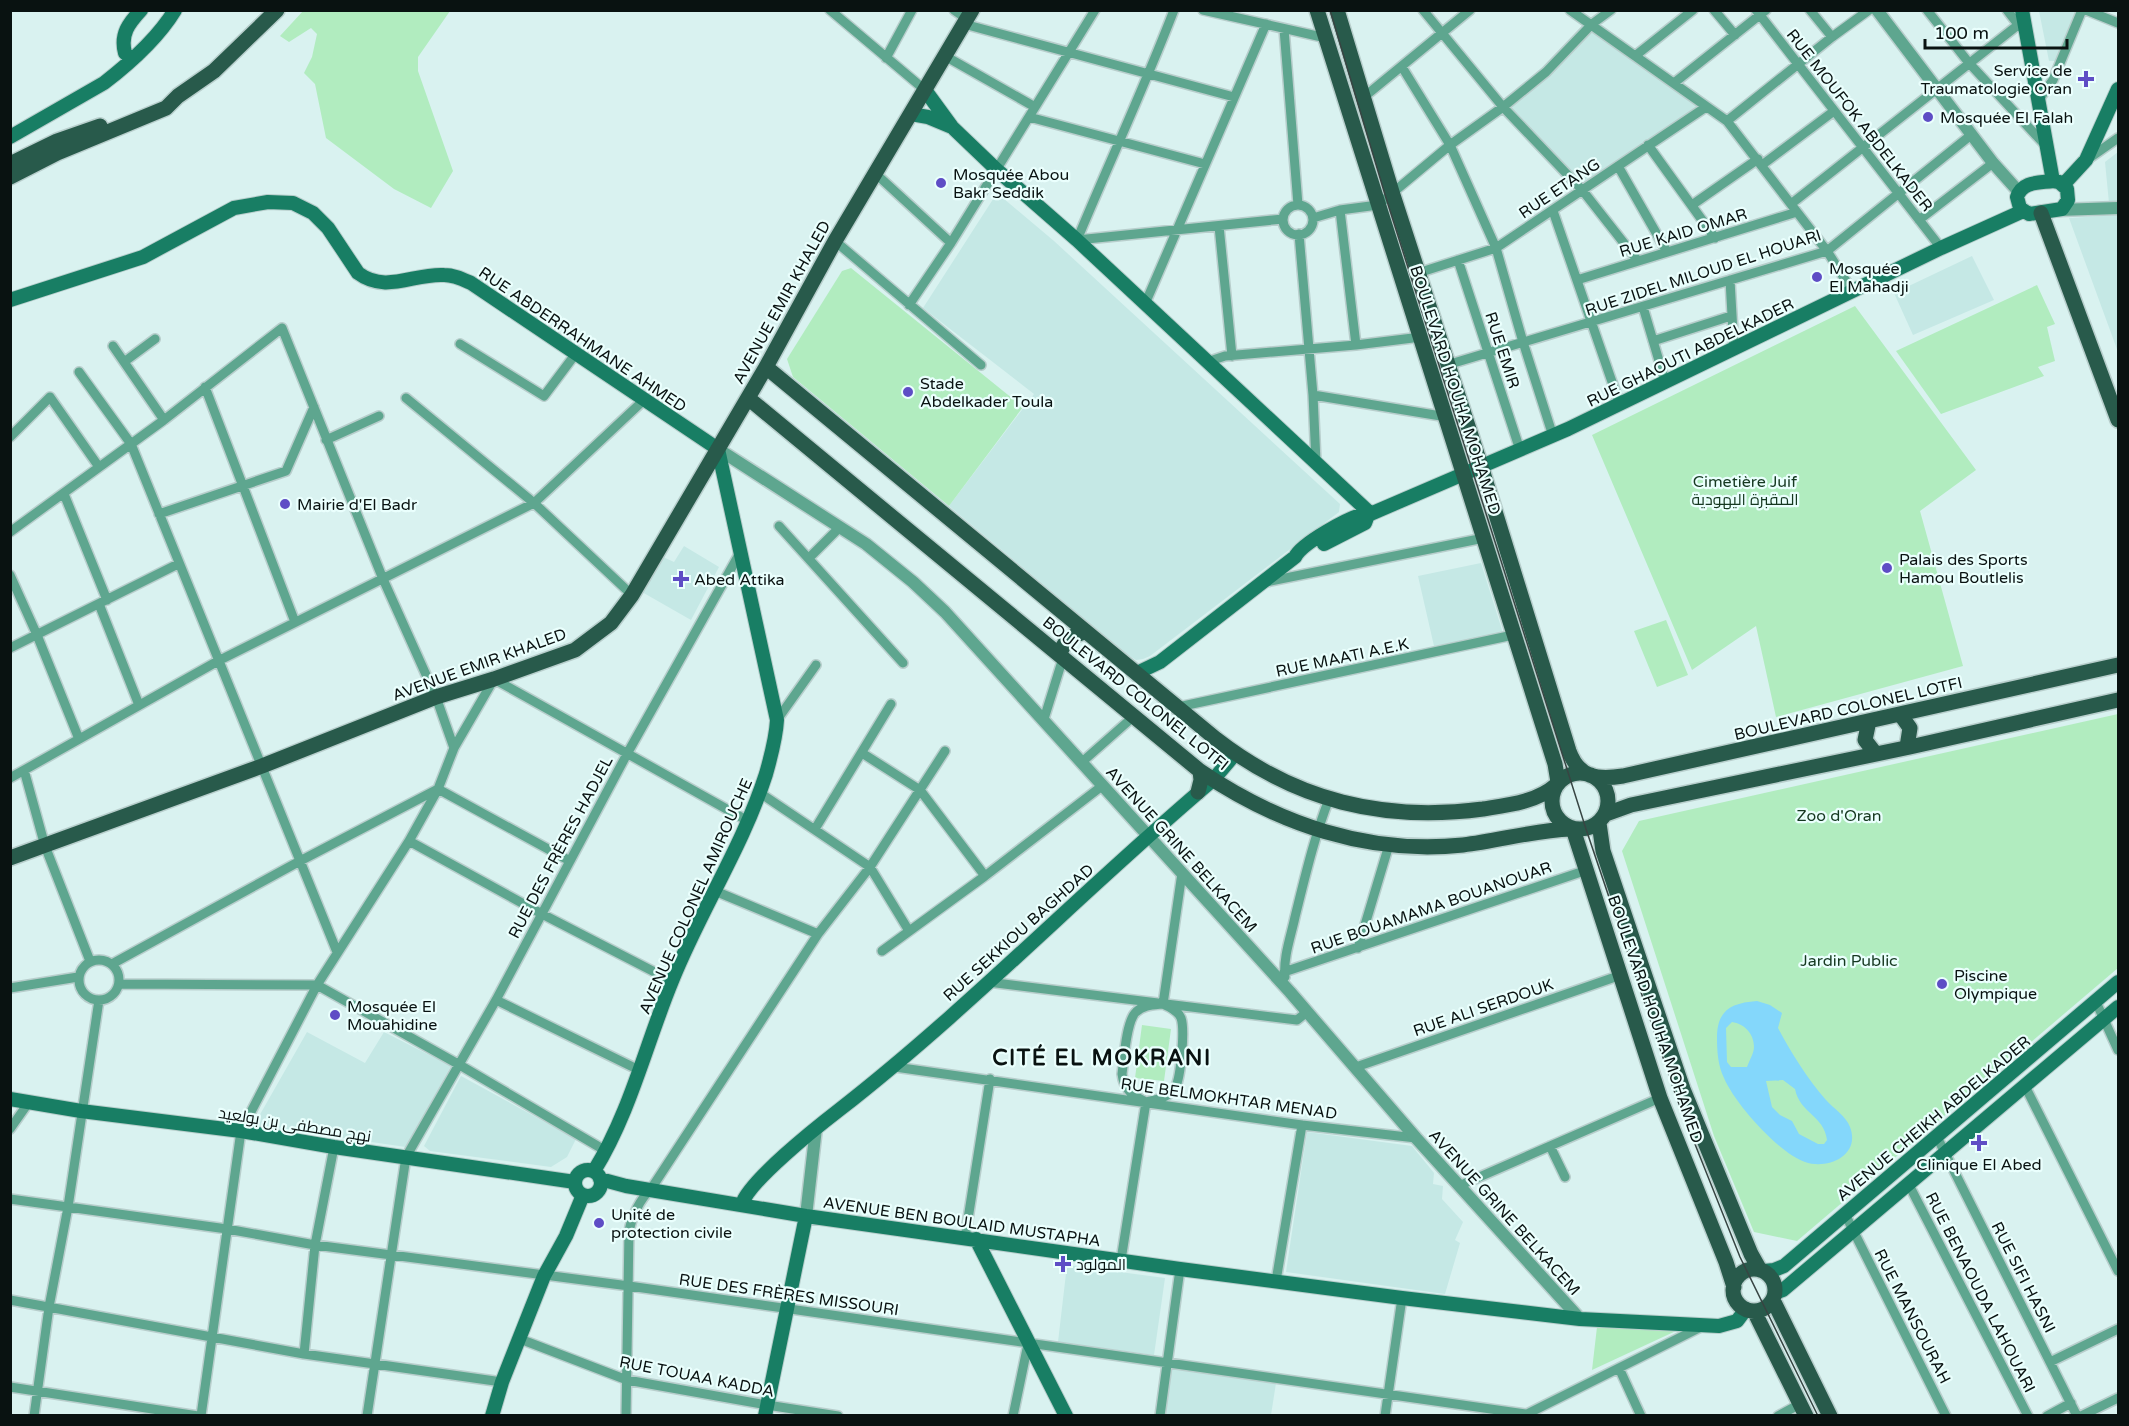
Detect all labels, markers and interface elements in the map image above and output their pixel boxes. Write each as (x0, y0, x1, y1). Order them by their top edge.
scale bar (1925, 12, 2068, 50)
text: 100 m (1934, 22, 1989, 44)
street label: RUE MOUFOK ABDELKADER (1782, 25, 1937, 216)
place label: Service de Traumatologie Oran (1920, 61, 2072, 99)
marker: Service de Traumatologie Oran (2077, 70, 2095, 88)
place label: Mosquée El Falah (1940, 108, 2073, 128)
marker: Mosquée El Falah (1921, 110, 1935, 124)
street label: RUE ETANG (1515, 154, 1604, 223)
place label: Mosquée Abou Bakr Seddik (953, 165, 1069, 203)
marker: Mosquée Abou Bakr Seddik (934, 176, 948, 190)
street label: RUE KAID OMAR (1617, 204, 1750, 262)
street label: AVENUE EMIR KHALED (729, 217, 835, 388)
street label: RUE ZIDEL MILOUD EL HOUARI (1583, 225, 1824, 321)
place label: Mosquée El Mahadji (1829, 259, 1909, 297)
street label: RUE ABDERRAHMANE AHMED (475, 263, 690, 417)
street label: BOULEVARD HOUHA MOHAMED (1405, 263, 1505, 518)
marker: Mosquée El Mahadji (1810, 270, 1824, 284)
street label: RUE GHAOUTI ABDELKADER (1584, 294, 1797, 412)
street label: RUE EMIR (1480, 309, 1524, 391)
place label: Stade Abdelkader Toula (920, 374, 1053, 412)
marker: Stade Abdelkader Toula (901, 385, 915, 399)
park label: Cimetière Juif المقبرة اليهودية (1691, 472, 1799, 510)
place label: Mairie d'El Badr (297, 495, 418, 515)
marker: Mairie d'El Badr (278, 497, 292, 511)
place label: Palais des Sports Hamou Boutlelis (1899, 550, 2028, 588)
marker: Palais des Sports Hamou Boutlelis (1880, 561, 1894, 575)
marker: Abed Attika (672, 570, 690, 588)
place label: Abed Attika (694, 570, 785, 590)
street label: BOULEVARD COLONEL LOTFI (1038, 612, 1232, 775)
street label: AVENUE EMIR KHALED (390, 624, 569, 706)
street label: RUE MAATI A.E.K (1274, 634, 1411, 682)
street label: BOULEVARD COLONEL LOTFI (1732, 673, 1964, 745)
street label: RUE DES FRÈRES HADJEL (504, 753, 618, 942)
street label: AVENUE GRINE BELKACEM (1101, 763, 1261, 937)
street label: AVENUE COLONEL AMIROUCHE (635, 775, 757, 1018)
park label: Zoo d'Oran (1796, 806, 1882, 826)
street label: RUE BOUAMAMA BOUANOUAR (1308, 857, 1554, 959)
street label: RUE SEKKIOU BAGHDAD (939, 860, 1098, 1006)
street label: BOULEVARD HOUHA MOHAMED (1603, 893, 1707, 1146)
park label: Jardin Public (1800, 951, 1898, 971)
place label: Piscine Olympique (1954, 966, 2037, 1004)
street label: RUE ALI SERDOUK (1411, 974, 1556, 1041)
marker: Piscine Olympique (1935, 977, 1949, 991)
place label: Mosquée El Mouahidine (347, 997, 437, 1035)
marker: Mosquée El Mouahidine (328, 1008, 342, 1022)
street label: AVENUE CHEIKH ABDELKADER (1833, 1032, 2035, 1206)
district label: CITÉ EL MOKRANI (992, 1044, 1212, 1071)
street label: RUE BELMOKHTAR MENAD (1119, 1074, 1338, 1124)
street label: نهج مصطفى بن بولعيد (217, 1103, 373, 1148)
street label: AVENUE GRINE BELKACEM (1424, 1126, 1584, 1300)
marker: Clinique El Abed (1970, 1134, 1988, 1152)
place label: Clinique El Abed (1916, 1155, 2042, 1175)
street label: RUE BENAOUDA LAHOUARI (1921, 1189, 2039, 1396)
street label: AVENUE BEN BOULAID MUSTAPHA (822, 1193, 1102, 1251)
place label: Unité de protection civile (611, 1205, 732, 1243)
marker: Unité de protection civile (592, 1216, 606, 1230)
street label: RUE SIFI HASNI (1986, 1219, 2060, 1336)
street label: RUE MANSOURAH (1869, 1246, 1955, 1387)
marker: المولود (1054, 1255, 1072, 1273)
place label: المولود (1076, 1255, 1126, 1275)
street label: RUE DES FRÈRES MISSOURI (678, 1270, 900, 1320)
street label: RUE TOUAA KADDA (617, 1352, 776, 1402)

